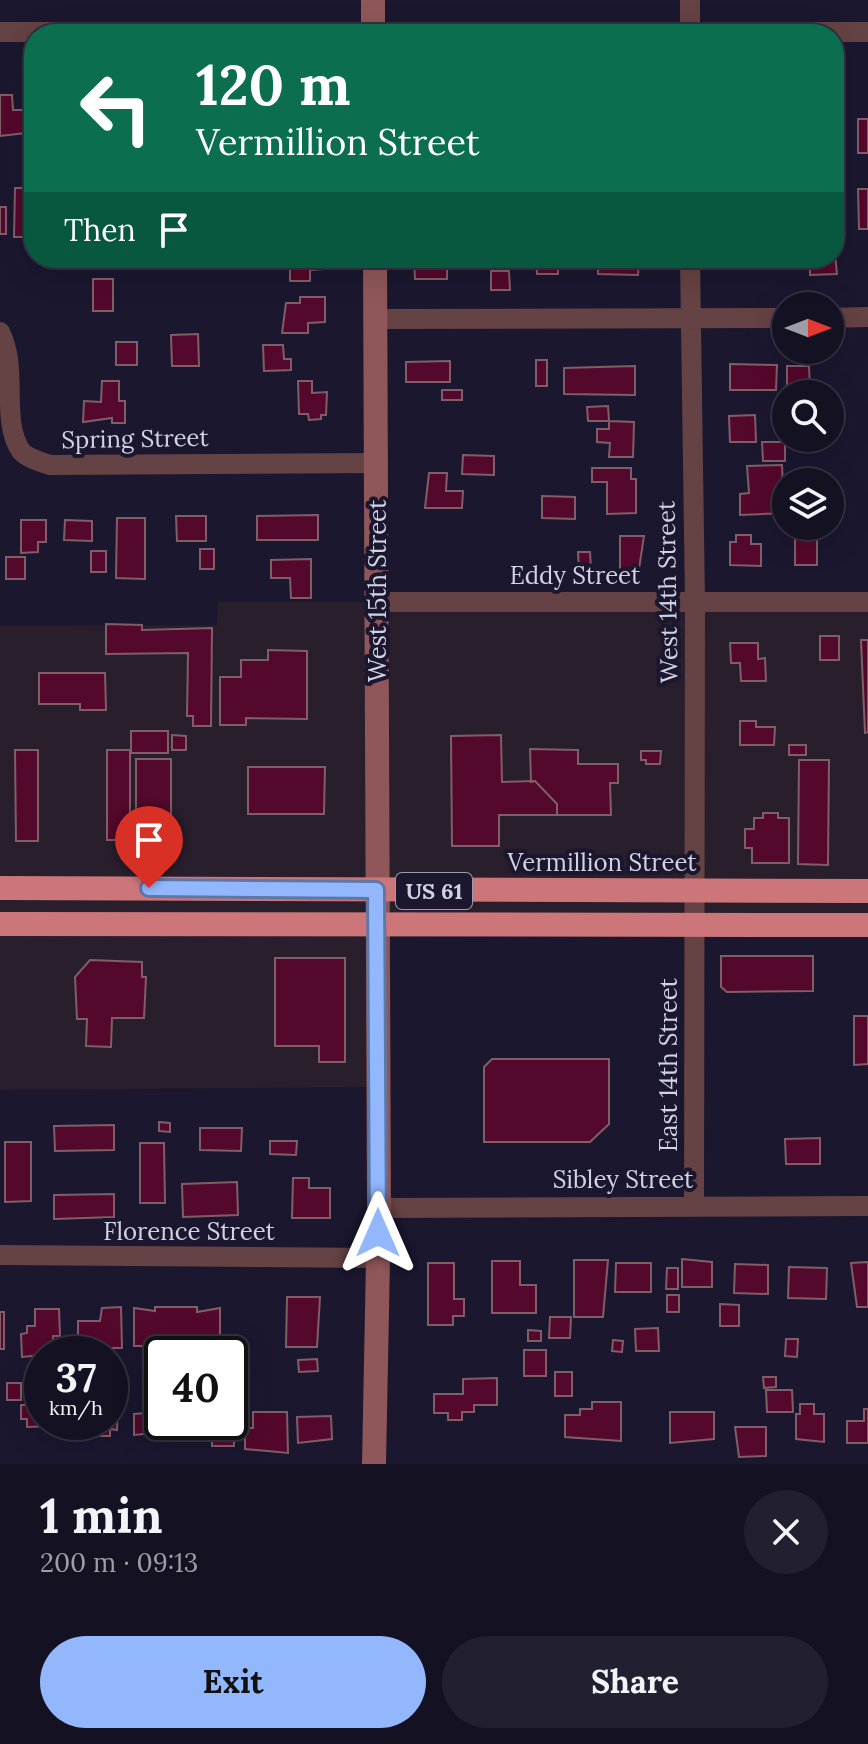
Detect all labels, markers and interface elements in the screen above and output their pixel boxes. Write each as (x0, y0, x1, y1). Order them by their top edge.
text: 120 m (196, 49, 350, 120)
icon: left (64, 56, 168, 160)
text: Vermillion Street (196, 119, 480, 165)
icon: arrive (152, 208, 196, 252)
text: Then (64, 211, 136, 249)
north arrow (772, 292, 844, 364)
map controls (772, 292, 844, 540)
button: search (772, 380, 844, 452)
street label: Spring Street (61, 422, 210, 455)
button: layers (772, 468, 844, 540)
street label: West 15th Street (362, 499, 393, 682)
street label: West 14th Street (650, 500, 685, 683)
street label: Eddy Street (510, 560, 641, 591)
pin (115, 806, 183, 888)
icon: arrive (127, 818, 171, 862)
street label: Vermillion Street (506, 847, 697, 878)
road number: US 61 (396, 873, 472, 909)
street label: East 14th Street (653, 977, 684, 1152)
street label: Sibley Street (553, 1164, 694, 1195)
position arrow (336, 1191, 420, 1275)
street label: Florence Street (103, 1216, 275, 1247)
speed limit sign: 40 (144, 1336, 248, 1440)
text: 37 (55, 1352, 97, 1403)
text: km/h (49, 1395, 103, 1420)
text: 1 min (40, 1485, 163, 1546)
button: close (744, 1490, 828, 1574)
text: 200 m · 09:13 (40, 1546, 198, 1579)
button: Exit (40, 1636, 426, 1728)
button: Share (442, 1636, 828, 1728)

